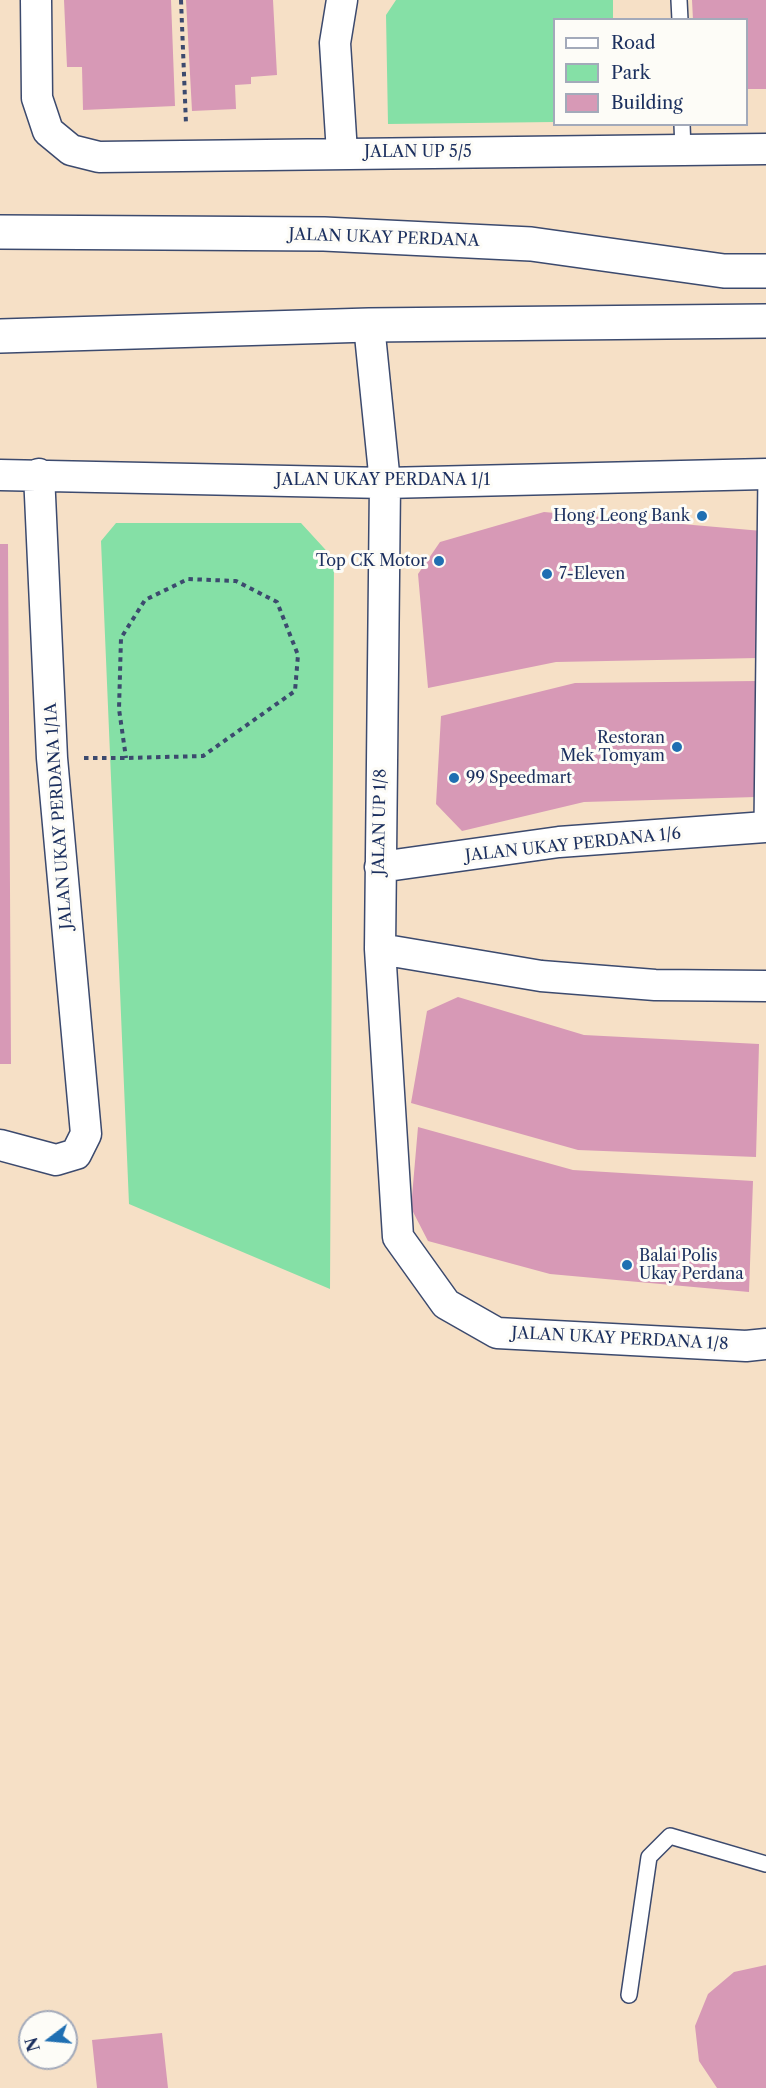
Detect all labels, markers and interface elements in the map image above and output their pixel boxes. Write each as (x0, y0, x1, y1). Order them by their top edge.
legend (553, 18, 748, 126)
text: Road (611, 32, 656, 54)
text: Park (611, 62, 650, 84)
text: Building (611, 92, 683, 114)
street label: JALAN UP 5/5 (364, 142, 472, 162)
street label: JALAN UKAY PERDANA (288, 225, 480, 251)
street label: JALAN UKAY PERDANA 1/1 (276, 470, 490, 490)
place label: Hong Leong Bank (553, 506, 690, 526)
marker: Hong Leong Bank (695, 509, 709, 523)
place label: Top CK Motor (316, 551, 427, 571)
marker: Top CK Motor (432, 554, 446, 568)
place label: 7-Eleven (559, 564, 625, 584)
marker: 7-Eleven (540, 567, 554, 581)
street label: JALAN UKAY PERDANA 1/1A (42, 702, 76, 930)
place label: Restoran Mek Tomyam (560, 728, 665, 766)
marker: Restoran Mek Tomyam (670, 740, 684, 754)
place label: 99 Speedmart (466, 768, 572, 788)
street label: JALAN UP 1/8 (369, 769, 391, 875)
marker: 99 Speedmart (447, 771, 461, 785)
street label: JALAN UKAY PERDANA 1/6 (464, 824, 682, 866)
place label: Balai Polis Ukay Perdana (639, 1246, 744, 1284)
marker: Balai Polis Ukay Perdana (620, 1258, 634, 1272)
street label: JALAN UKAY PERDANA 1/8 (511, 1324, 729, 1354)
north arrow (18, 2010, 78, 2070)
text: N (21, 2035, 44, 2054)

